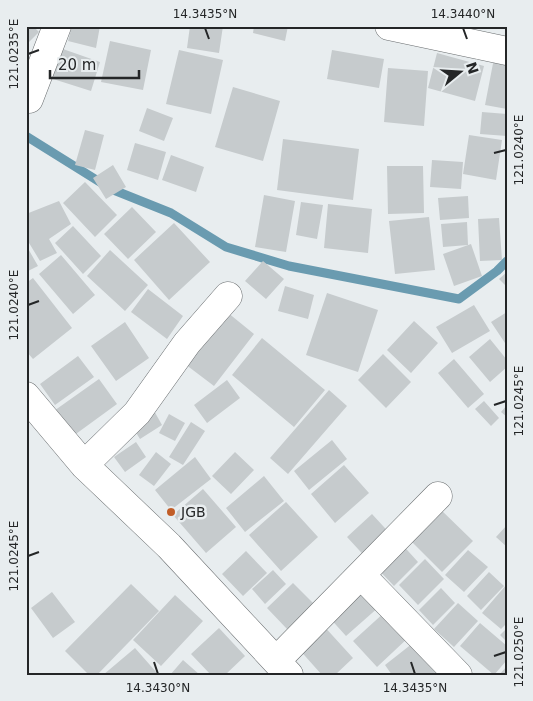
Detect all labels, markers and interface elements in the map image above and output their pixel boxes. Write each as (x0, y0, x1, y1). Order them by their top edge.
text: 14.3435°N (173, 7, 237, 21)
text: 14.3440°N (431, 7, 495, 21)
text: 121.0235°E (7, 19, 21, 89)
scale bar (50, 48, 139, 80)
north arrow (436, 48, 486, 98)
text: 20 m (58, 56, 96, 74)
text: N (463, 60, 482, 76)
text: 121.0240°E (512, 115, 526, 185)
text: 121.0240°E (7, 270, 21, 340)
text: 121.0245°E (512, 366, 526, 436)
place label: JGB (180, 504, 206, 520)
marker: JGB (165, 506, 177, 518)
text: 121.0245°E (7, 521, 21, 591)
text: 121.0250°E (512, 617, 526, 687)
text: 14.3430°N (126, 681, 190, 695)
text: 14.3435°N (383, 681, 447, 695)

